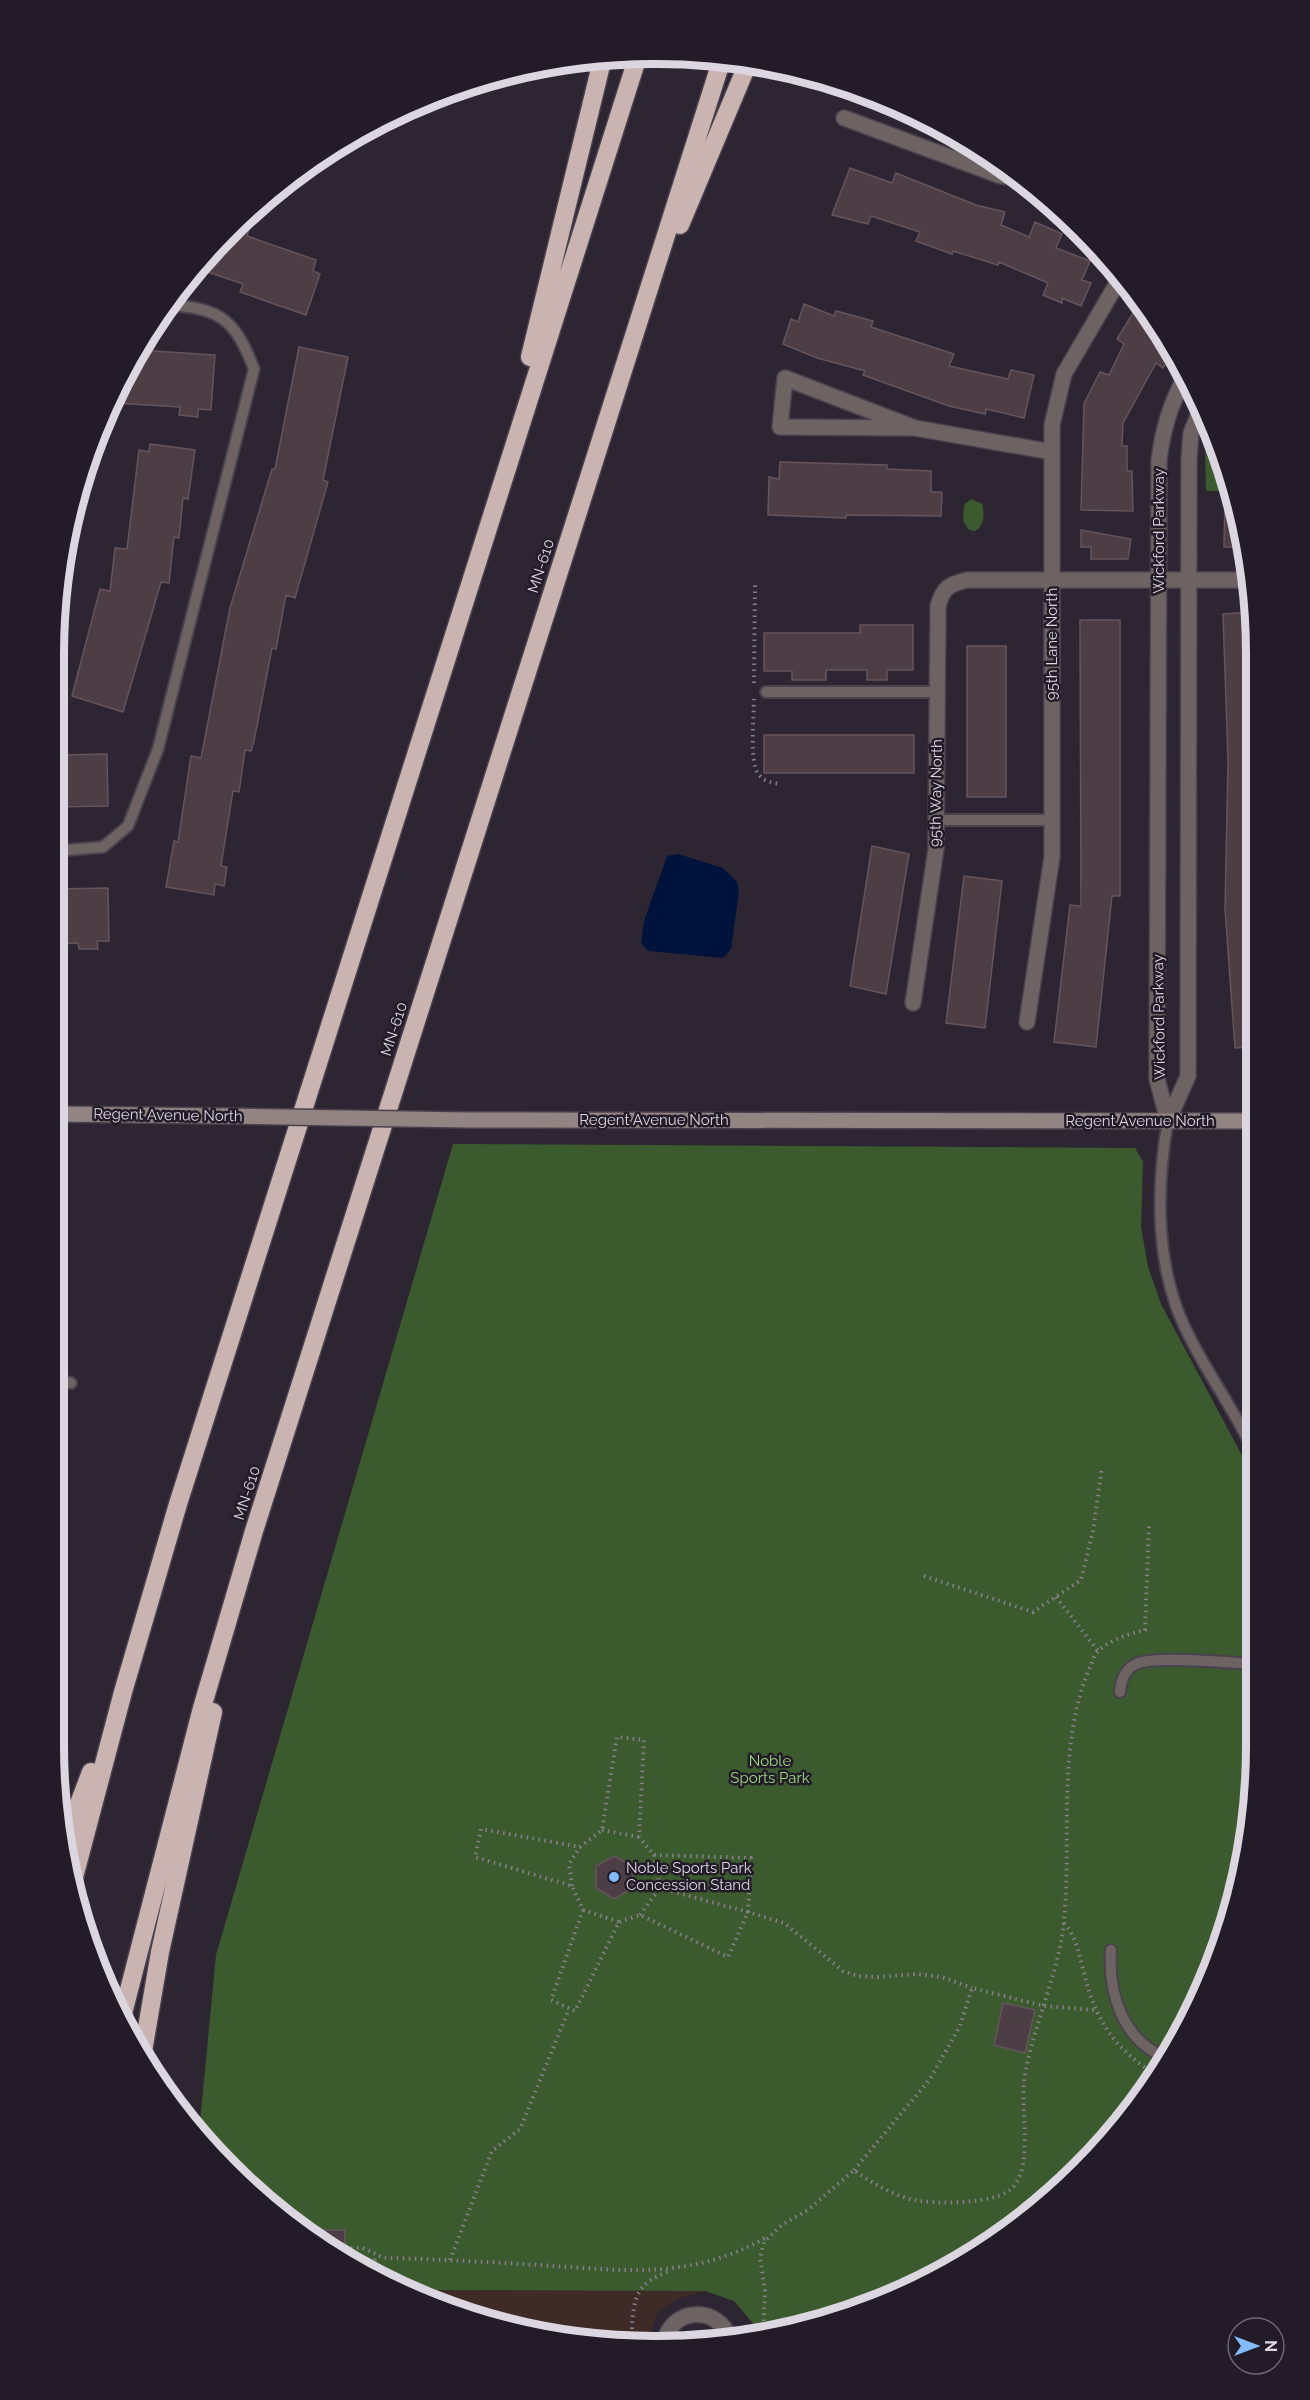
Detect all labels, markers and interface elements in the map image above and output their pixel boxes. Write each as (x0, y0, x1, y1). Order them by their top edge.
street label: Wickford Parkway (1150, 468, 1168, 594)
street label: MN-610 (524, 537, 558, 595)
street label: 95th Lane North (1043, 588, 1061, 700)
street label: 95th Way North (926, 739, 946, 847)
street label: Wickford Parkway (1149, 954, 1169, 1080)
street label: MN-610 (377, 1000, 411, 1058)
street label: Regent Avenue North (93, 1105, 243, 1125)
street label: Regent Avenue North (579, 1111, 729, 1129)
street label: Regent Avenue North (1065, 1112, 1215, 1130)
street label: MN-610 (230, 1464, 264, 1522)
park label: Noble Sports Park (730, 1752, 810, 1787)
place label: Noble Sports Park Concession Stand (626, 1859, 752, 1894)
marker: Noble Sports Park Concession Stand (607, 1870, 621, 1884)
north arrow (1226, 2316, 1286, 2376)
text: N (1261, 2340, 1280, 2352)

